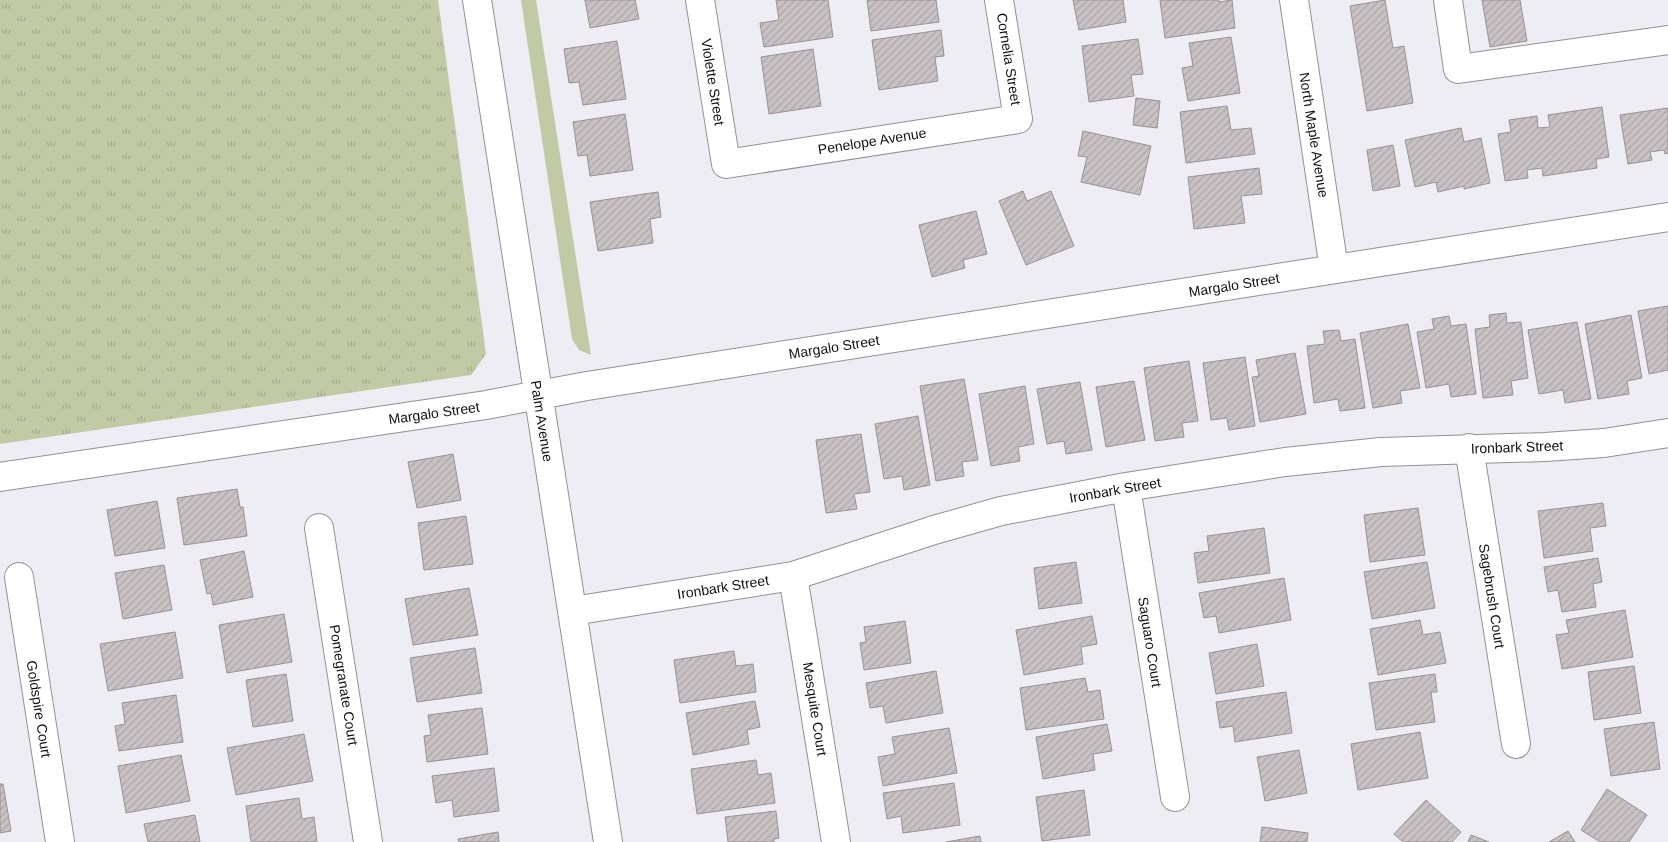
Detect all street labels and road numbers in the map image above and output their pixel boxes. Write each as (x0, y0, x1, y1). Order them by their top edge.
street label: Cornelia Street (994, 12, 1024, 106)
street label: Violette Street (698, 37, 728, 127)
street label: North Maple Avenue (1296, 71, 1332, 199)
street label: Penelope Avenue (817, 124, 928, 157)
street label: Margalo Street (1187, 270, 1281, 300)
street label: Margalo Street (787, 332, 881, 362)
street label: Palm Avenue (528, 379, 556, 463)
street label: Margalo Street (387, 399, 481, 427)
street label: Ironbark Street (1470, 437, 1564, 457)
street label: Ironbark Street (1068, 474, 1162, 506)
street label: Sagebrush Court (1476, 542, 1508, 650)
street label: Ironbark Street (676, 572, 770, 602)
street label: Saguaro Court (1135, 596, 1165, 688)
street label: Pomegranate Court (327, 623, 361, 747)
street label: Goldspire Court (23, 659, 55, 759)
street label: Mesquite Court (800, 661, 830, 757)

